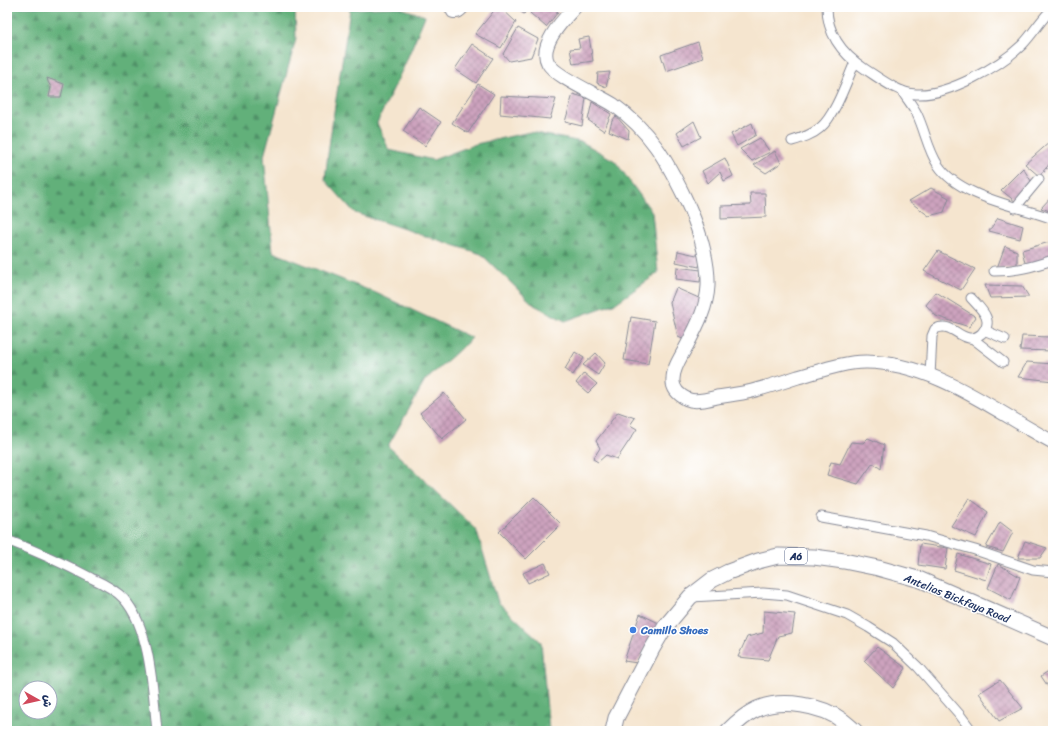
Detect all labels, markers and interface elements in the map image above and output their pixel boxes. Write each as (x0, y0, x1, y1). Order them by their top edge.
road number: A6 (785, 548, 807, 564)
street label: Antelias Bickfaya Road (900, 568, 1014, 629)
place label: Camillo Shoes (640, 621, 709, 640)
marker: Camillo Shoes (628, 625, 638, 635)
north arrow (18, 680, 58, 720)
text: ش (37, 694, 58, 709)

